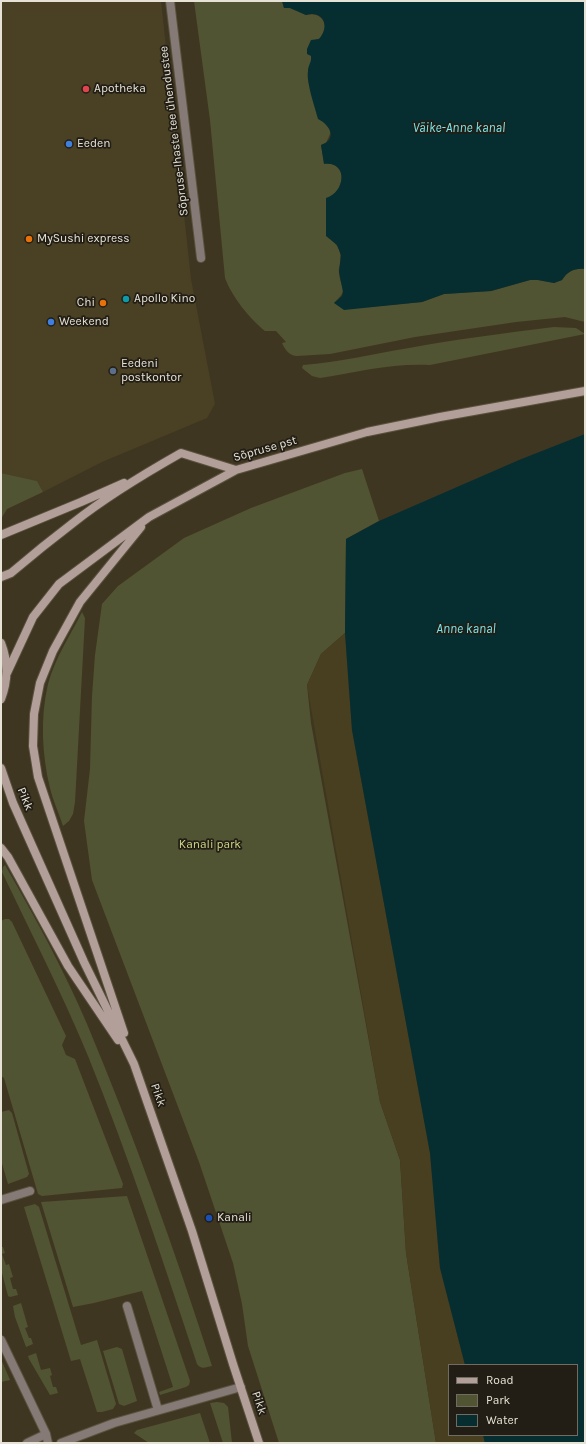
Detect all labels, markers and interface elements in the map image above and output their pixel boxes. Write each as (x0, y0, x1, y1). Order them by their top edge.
street label: Sõpruse-Ihaste tee ühendustee (156, 45, 192, 217)
place label: Apotheka (94, 82, 146, 96)
marker: Apotheka (81, 84, 91, 94)
water label: Väike-Anne kanal (413, 120, 505, 136)
place label: Eeden (77, 137, 110, 151)
marker: Eeden (64, 139, 74, 149)
place label: MySushi express (37, 232, 130, 246)
marker: MySushi express (24, 234, 34, 244)
place label: Apollo Kino (134, 292, 195, 306)
marker: Apollo Kino (121, 294, 131, 304)
place label: Chi (77, 296, 95, 310)
marker: Chi (98, 298, 108, 308)
place label: Weekend (59, 315, 109, 329)
marker: Weekend (46, 317, 56, 327)
place label: Eedeni postkontor (121, 357, 181, 385)
marker: Eedeni postkontor (108, 366, 118, 376)
street label: Sõpruse pst (231, 433, 299, 465)
water label: Anne kanal (436, 621, 496, 637)
street label: Pikk (14, 785, 36, 813)
park label: Kanali park (179, 838, 241, 852)
street label: Pikk (147, 1081, 169, 1109)
place label: Kanali (217, 1211, 252, 1225)
marker: Kanali (204, 1213, 214, 1223)
legend (448, 1364, 578, 1436)
text: Road (486, 1373, 514, 1387)
street label: Pikk (248, 1389, 270, 1417)
text: Park (486, 1393, 510, 1407)
text: Water (486, 1413, 518, 1427)

